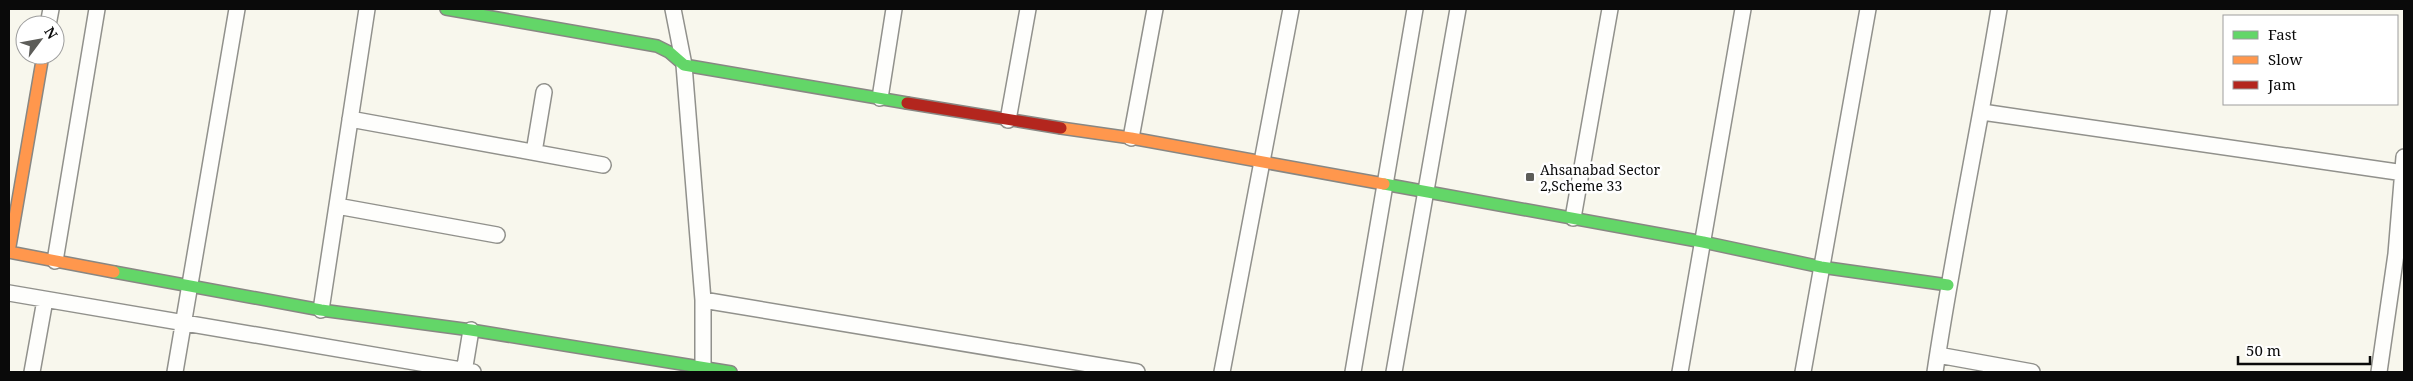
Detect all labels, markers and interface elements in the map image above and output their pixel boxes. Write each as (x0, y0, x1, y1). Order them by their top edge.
north arrow (15, 15, 65, 65)
legend (2223, 15, 2398, 105)
text: N (40, 23, 62, 43)
text: Fast (2268, 24, 2297, 44)
text: Slow (2268, 49, 2302, 69)
text: Jam (2267, 74, 2296, 94)
place label: Ahsanabad Sector 2,Scheme 33 (1540, 160, 1661, 195)
marker: Ahsanabad Sector 2,Scheme 33 (1524, 171, 1536, 183)
scale bar (2238, 334, 2370, 366)
text: 50 m (2246, 340, 2281, 360)

